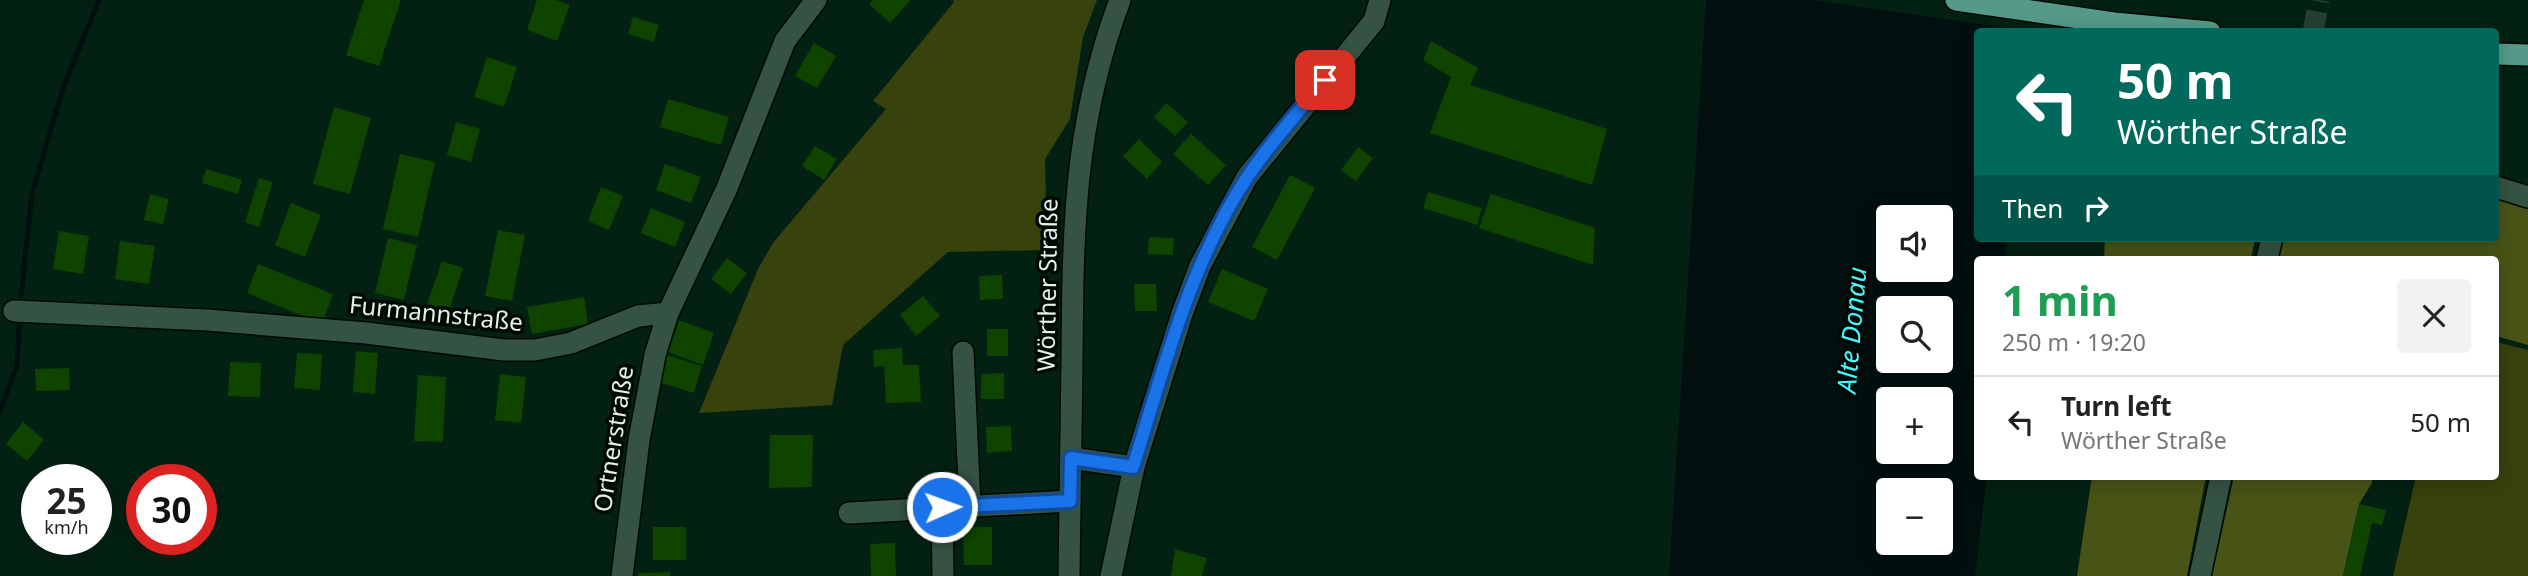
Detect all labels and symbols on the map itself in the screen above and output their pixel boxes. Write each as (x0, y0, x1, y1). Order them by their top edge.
pin (1295, 50, 1355, 110)
street label: Wörther Straße (1028, 198, 1065, 372)
water label: Alte Donau (1827, 265, 1874, 397)
street label: Furmannstraße (348, 287, 525, 338)
street label: Ortnerstraße (585, 363, 640, 514)
speed limit sign: 30 (126, 464, 217, 555)
position arrow (905, 470, 979, 544)

